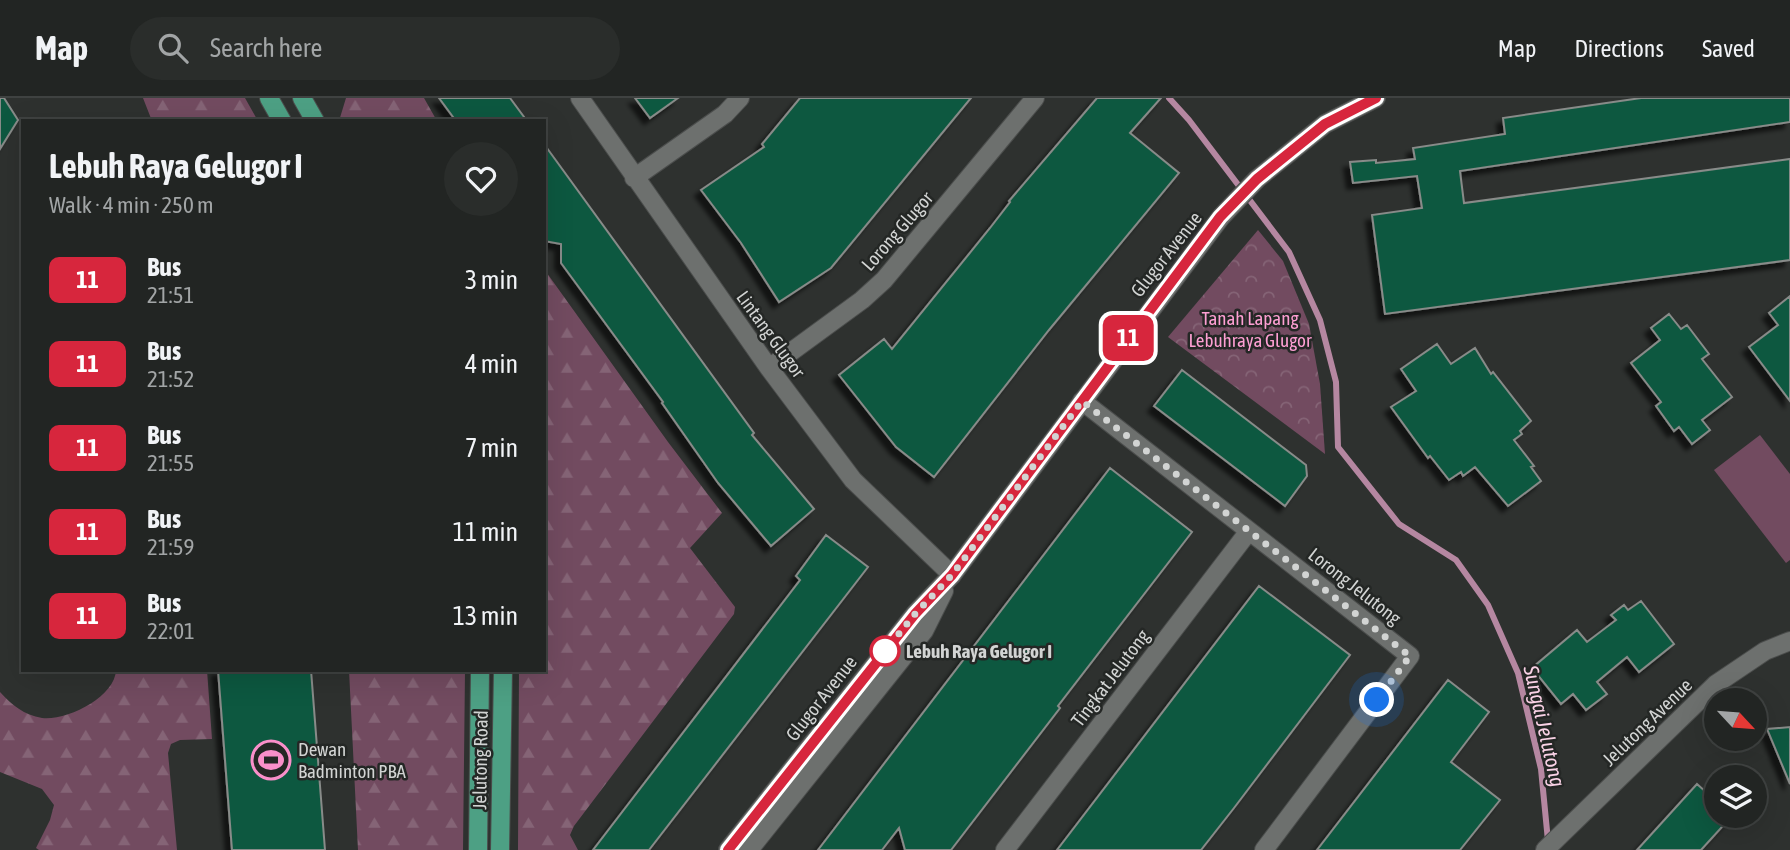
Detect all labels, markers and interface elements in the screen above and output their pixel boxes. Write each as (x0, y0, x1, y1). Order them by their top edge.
search box (130, 17, 620, 80)
text: Map (35, 29, 88, 67)
icon: search (154, 29, 192, 67)
text: Search here (210, 33, 322, 63)
text: Map (1498, 35, 1536, 62)
text: Directions (1574, 35, 1664, 62)
text: Saved (1702, 35, 1755, 62)
button: heart (444, 142, 518, 216)
text: Lebuh Raya Gelugor I (49, 147, 303, 185)
street label: Lorong Glugor (857, 187, 938, 275)
text: Walk · 4 min · 250 m (49, 192, 213, 218)
street label: Glugor Avenue (1126, 207, 1206, 301)
text: Bus (147, 252, 181, 282)
text: 3 min (465, 265, 518, 295)
text: 11 (76, 266, 99, 293)
text: 21:51 (147, 282, 194, 308)
street label: Lintang Glugor (732, 286, 810, 382)
park label: Tanah Lapang Lebuhraya Glugor (1188, 307, 1312, 351)
line badge: 11 (1096, 315, 1160, 361)
text: 11 (1117, 324, 1139, 351)
text: Bus (147, 336, 181, 366)
text: 4 min (465, 349, 518, 379)
text: 11 (76, 350, 99, 377)
text: 21:52 (147, 366, 194, 392)
text: Bus (147, 420, 181, 450)
text: 7 min (465, 433, 518, 463)
text: 11 (76, 434, 99, 461)
text: 21:55 (147, 450, 194, 476)
text: Bus (147, 504, 181, 534)
text: 11 min (453, 517, 518, 547)
text: 11 (76, 518, 99, 545)
text: 21:59 (147, 534, 194, 560)
street label: Lorong Jelutong (1304, 543, 1406, 629)
text: Bus (147, 588, 181, 618)
text: 13 min (453, 601, 518, 631)
text: 11 (76, 602, 99, 629)
text: 22:01 (147, 618, 195, 644)
street label: Tingkat Jelutong (1066, 625, 1154, 731)
marker: Lebuh Raya Gelugor I (870, 636, 900, 666)
place label: Lebuh Raya Gelugor I (906, 640, 1052, 662)
street label: Glugor Avenue (781, 651, 861, 745)
water label: Sungai Jelutong (1519, 662, 1571, 789)
street label: Jelutong Avenue (1598, 674, 1696, 770)
your location (1359, 682, 1394, 717)
north arrow (1704, 688, 1768, 751)
map controls (1704, 688, 1767, 828)
street label: Jelutong Road (468, 710, 492, 810)
place label: Dewan Badminton PBA (298, 738, 406, 782)
sports icon: Dewan Badminton PBA (250, 739, 292, 781)
button: layers (1704, 765, 1767, 828)

